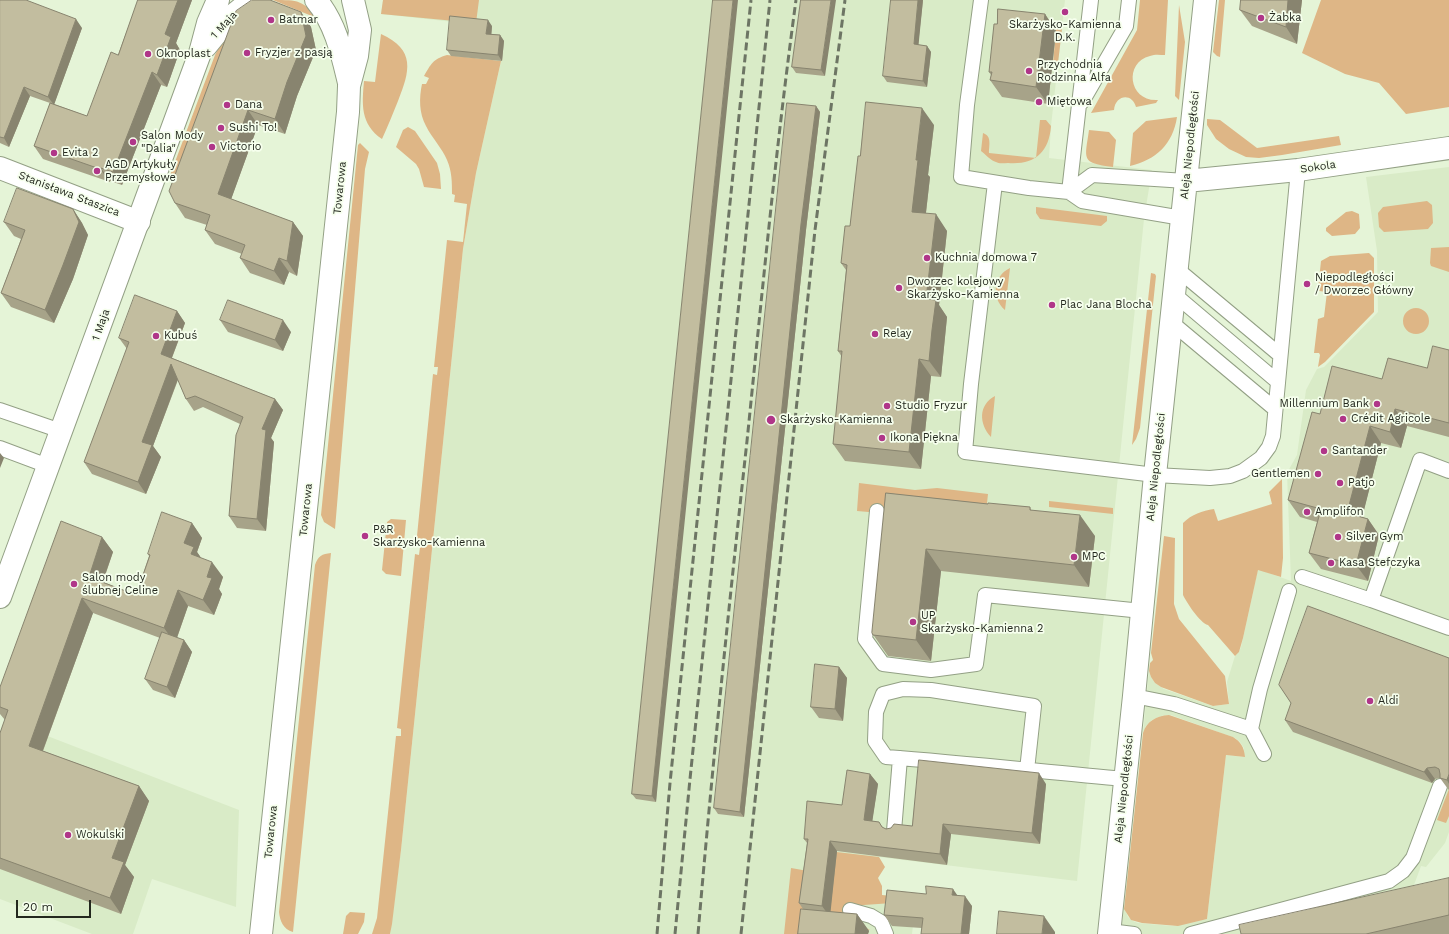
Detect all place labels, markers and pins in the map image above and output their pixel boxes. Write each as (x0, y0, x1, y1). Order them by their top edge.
marker: Skarżysko-Kamienna D.K. (1060, 7, 1070, 17)
place label: Żabka (1269, 11, 1301, 25)
place label: Batmar (279, 13, 318, 27)
marker: Żabka (1256, 13, 1266, 23)
marker: Batmar (266, 15, 276, 25)
place label: Skarżysko-Kamienna D.K. (1009, 18, 1121, 44)
place label: Fryzjer z pasją (255, 46, 333, 60)
place label: Oknoplast (156, 47, 211, 61)
marker: Fryzjer z pasją (242, 48, 252, 58)
marker: Oknoplast (143, 49, 153, 59)
place label: Przychodnia Rodzinna Alfa (1037, 58, 1111, 84)
marker: Przychodnia Rodzinna Alfa (1024, 66, 1034, 76)
place label: Miętowa (1047, 95, 1092, 109)
marker: Miętowa (1034, 97, 1044, 107)
place label: Dana (235, 98, 262, 112)
marker: Dana (222, 100, 232, 110)
place label: Sushi To! (229, 121, 277, 135)
marker: Sushi To! (216, 123, 226, 133)
place label: Salon Mody "Dalia" (141, 129, 203, 155)
marker: Salon Mody "Dalia" (128, 137, 138, 147)
place label: Victorio (220, 140, 261, 154)
marker: Victorio (207, 142, 217, 152)
place label: Evita 2 (62, 146, 98, 160)
marker: Evita 2 (49, 148, 59, 158)
place label: AGD Artykuły Przemysłowe (105, 158, 176, 184)
marker: AGD Artykuły Przemysłowe (92, 166, 102, 176)
place label: Kuchnia domowa 7 (935, 251, 1037, 265)
marker: Kuchnia domowa 7 (922, 253, 932, 263)
place label: Niepodległości / Dworzec Główny (1315, 271, 1414, 297)
place label: Dworzec kolejowy Skarżysko-Kamienna (907, 275, 1019, 301)
marker: Niepodległości / Dworzec Główny (1302, 279, 1312, 289)
marker: Dworzec kolejowy Skarżysko-Kamienna (894, 283, 904, 293)
place label: Plac Jana Blocha (1060, 298, 1152, 312)
marker: Plac Jana Blocha (1047, 300, 1057, 310)
place label: Relay (883, 327, 911, 341)
place label: Kubuś (164, 329, 197, 343)
marker: Relay (870, 329, 880, 339)
marker: Kubuś (151, 331, 161, 341)
place label: Millennium Bank (1280, 397, 1369, 411)
place label: Studio Fryzur (895, 399, 967, 413)
marker: Millennium Bank (1372, 399, 1382, 409)
marker: Studio Fryzur (882, 401, 892, 411)
place label: Crédit Agricole (1351, 412, 1430, 426)
place label: Skarżysko-Kamienna (780, 413, 892, 427)
marker: Skarżysko-Kamienna (765, 414, 777, 426)
marker: Crédit Agricole (1338, 414, 1348, 424)
place label: Ikona Piękna (890, 431, 958, 445)
marker: Ikona Piękna (877, 433, 887, 443)
place label: Santander (1332, 444, 1387, 458)
marker: Santander (1319, 446, 1329, 456)
place label: Gentlemen (1251, 467, 1310, 481)
marker: Gentlemen (1313, 469, 1323, 479)
place label: Patjo (1348, 476, 1375, 490)
marker: Patjo (1335, 478, 1345, 488)
place label: Amplifon (1315, 505, 1364, 519)
marker: Amplifon (1302, 507, 1312, 517)
place label: P&R Skarżysko-Kamienna (373, 523, 485, 549)
place label: Silver Gym (1346, 530, 1403, 544)
marker: P&R Skarżysko-Kamienna (360, 531, 370, 541)
marker: Silver Gym (1333, 532, 1343, 542)
place label: MPC (1082, 550, 1106, 564)
marker: MPC (1069, 552, 1079, 562)
place label: Kasa Stefczyka (1339, 556, 1420, 570)
marker: Kasa Stefczyka (1326, 558, 1336, 568)
place label: Salon mody ślubnej Celine (82, 571, 158, 597)
marker: Salon mody ślubnej Celine (69, 579, 79, 589)
place label: UP Skarżysko-Kamienna 2 (921, 609, 1043, 635)
marker: UP Skarżysko-Kamienna 2 (908, 617, 918, 627)
place label: Aldi (1378, 694, 1398, 708)
marker: Aldi (1365, 696, 1375, 706)
place label: Wokulski (76, 828, 124, 842)
marker: Wokulski (63, 830, 73, 840)

